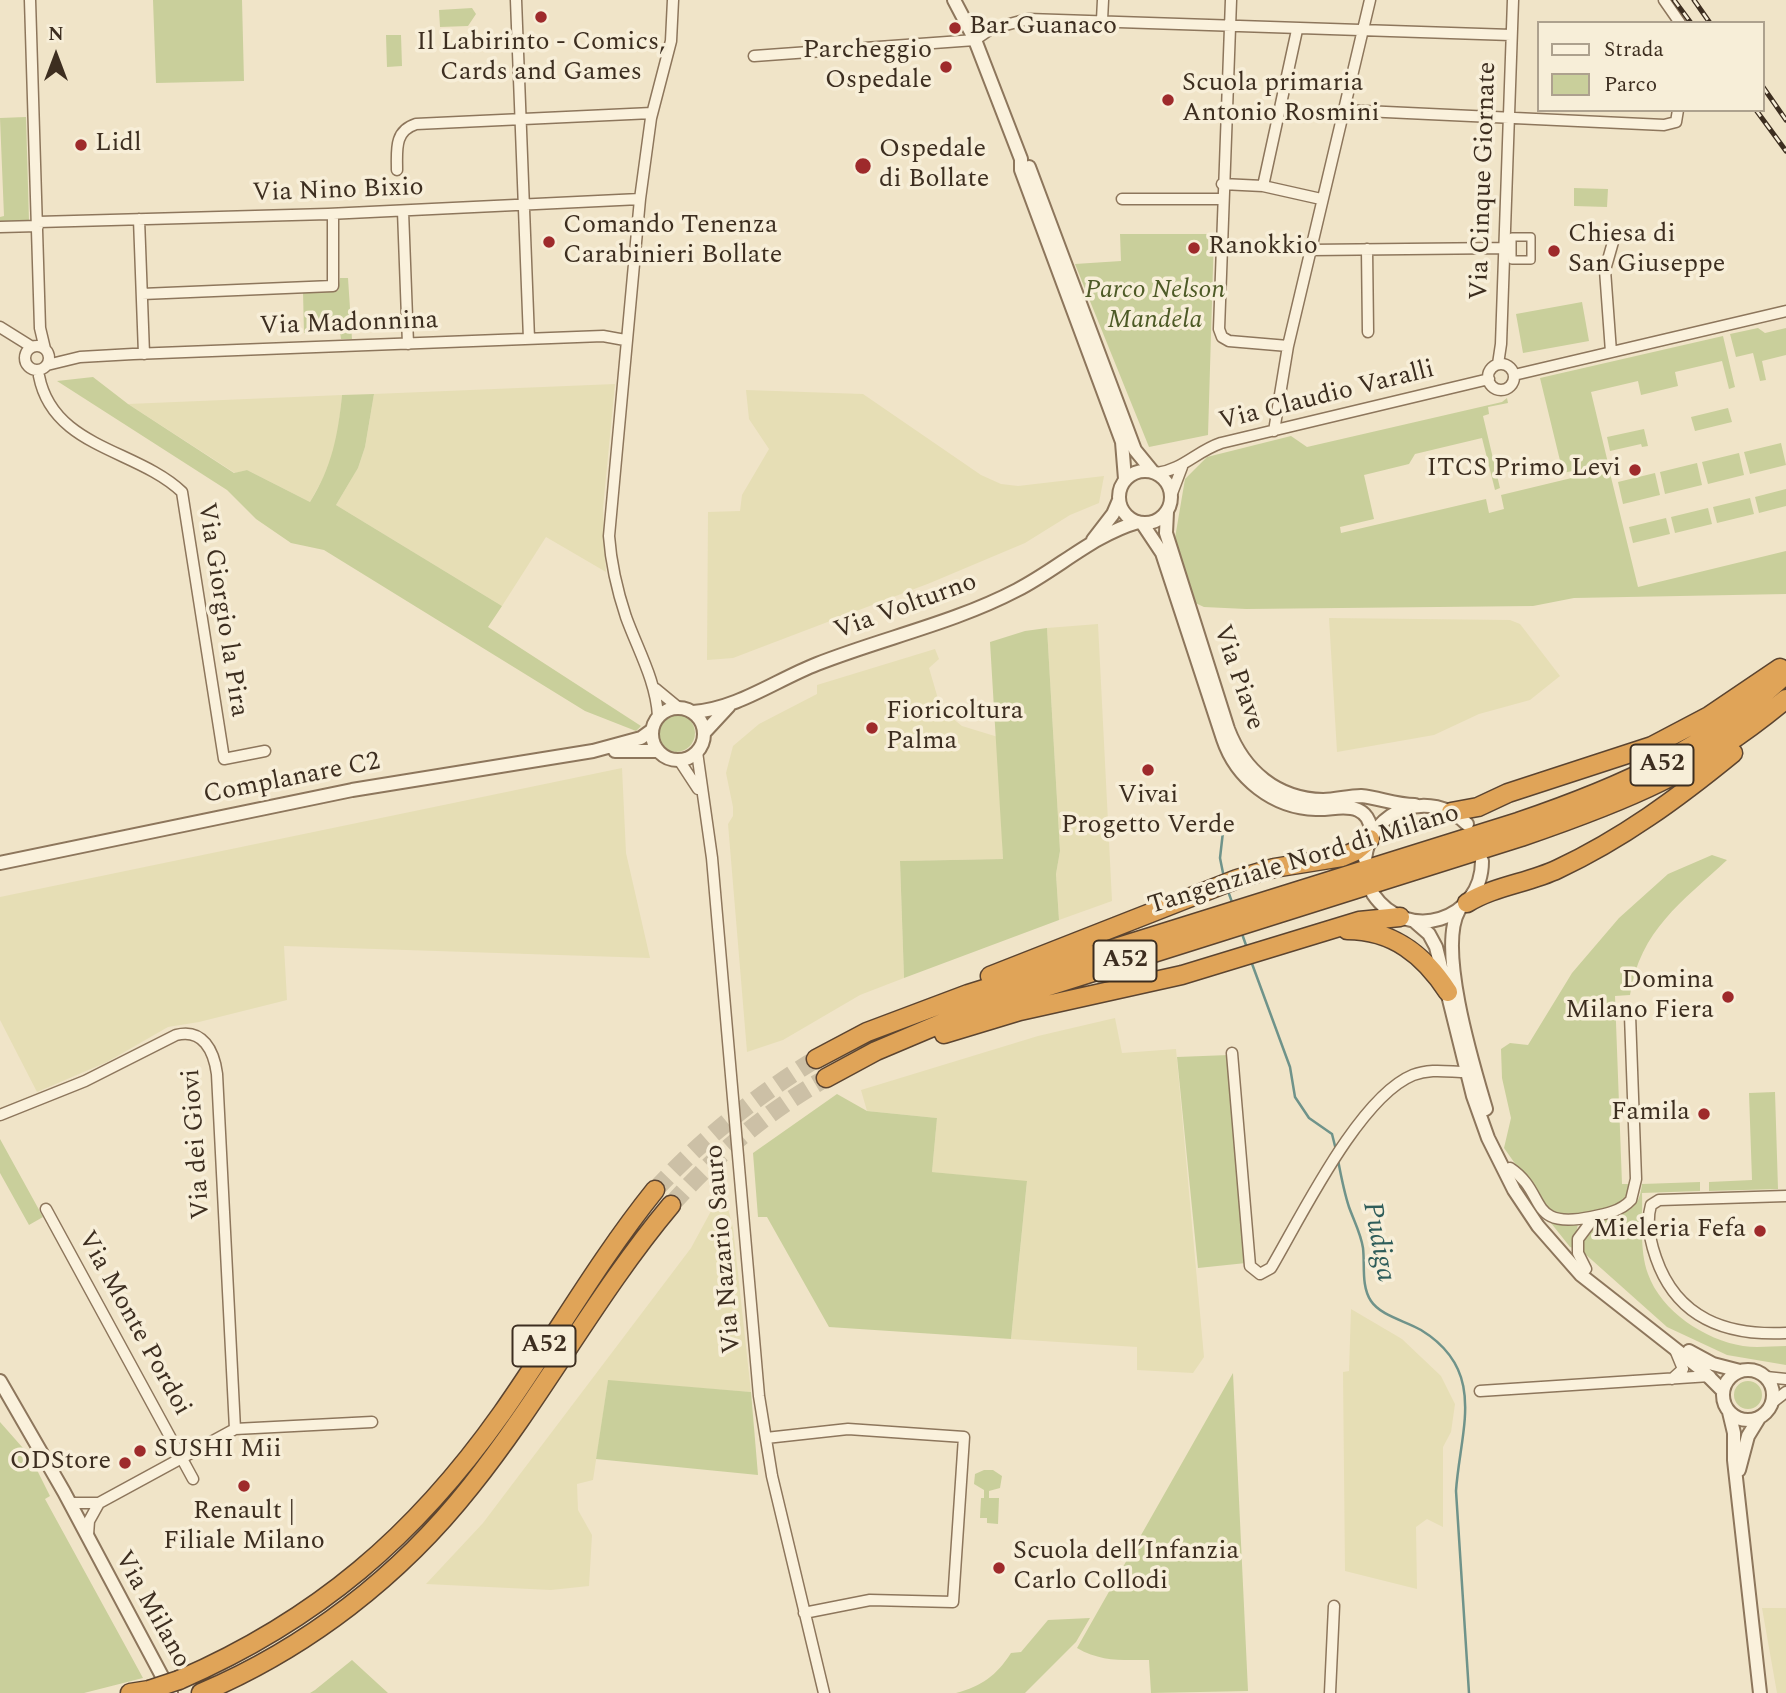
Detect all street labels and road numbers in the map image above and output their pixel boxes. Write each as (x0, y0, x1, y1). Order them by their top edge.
street label: Via Cinque Giornate (1465, 61, 1505, 301)
street label: Via Nino Bixio (252, 173, 424, 211)
street label: Via Madonnina (259, 306, 439, 344)
street label: Via Claudio Varalli (1216, 355, 1438, 439)
street label: Via Giorgio la Pira (189, 500, 253, 720)
street label: Via Volturno (830, 568, 982, 648)
street label: Via Piave (1204, 621, 1270, 735)
road number: A52 (1630, 744, 1694, 786)
street label: Complanare C2 (201, 748, 383, 812)
street label: Tangenziale Nord di Milano (1145, 799, 1463, 923)
road number: A52 (1094, 940, 1156, 981)
street label: Via dei Giovi (177, 1068, 219, 1220)
street label: Via Nazario Sauro (700, 1143, 750, 1355)
street label: Via Monte Pordoi (69, 1226, 197, 1422)
road number: A52 (512, 1326, 576, 1366)
street label: Via Milano (106, 1546, 196, 1674)

